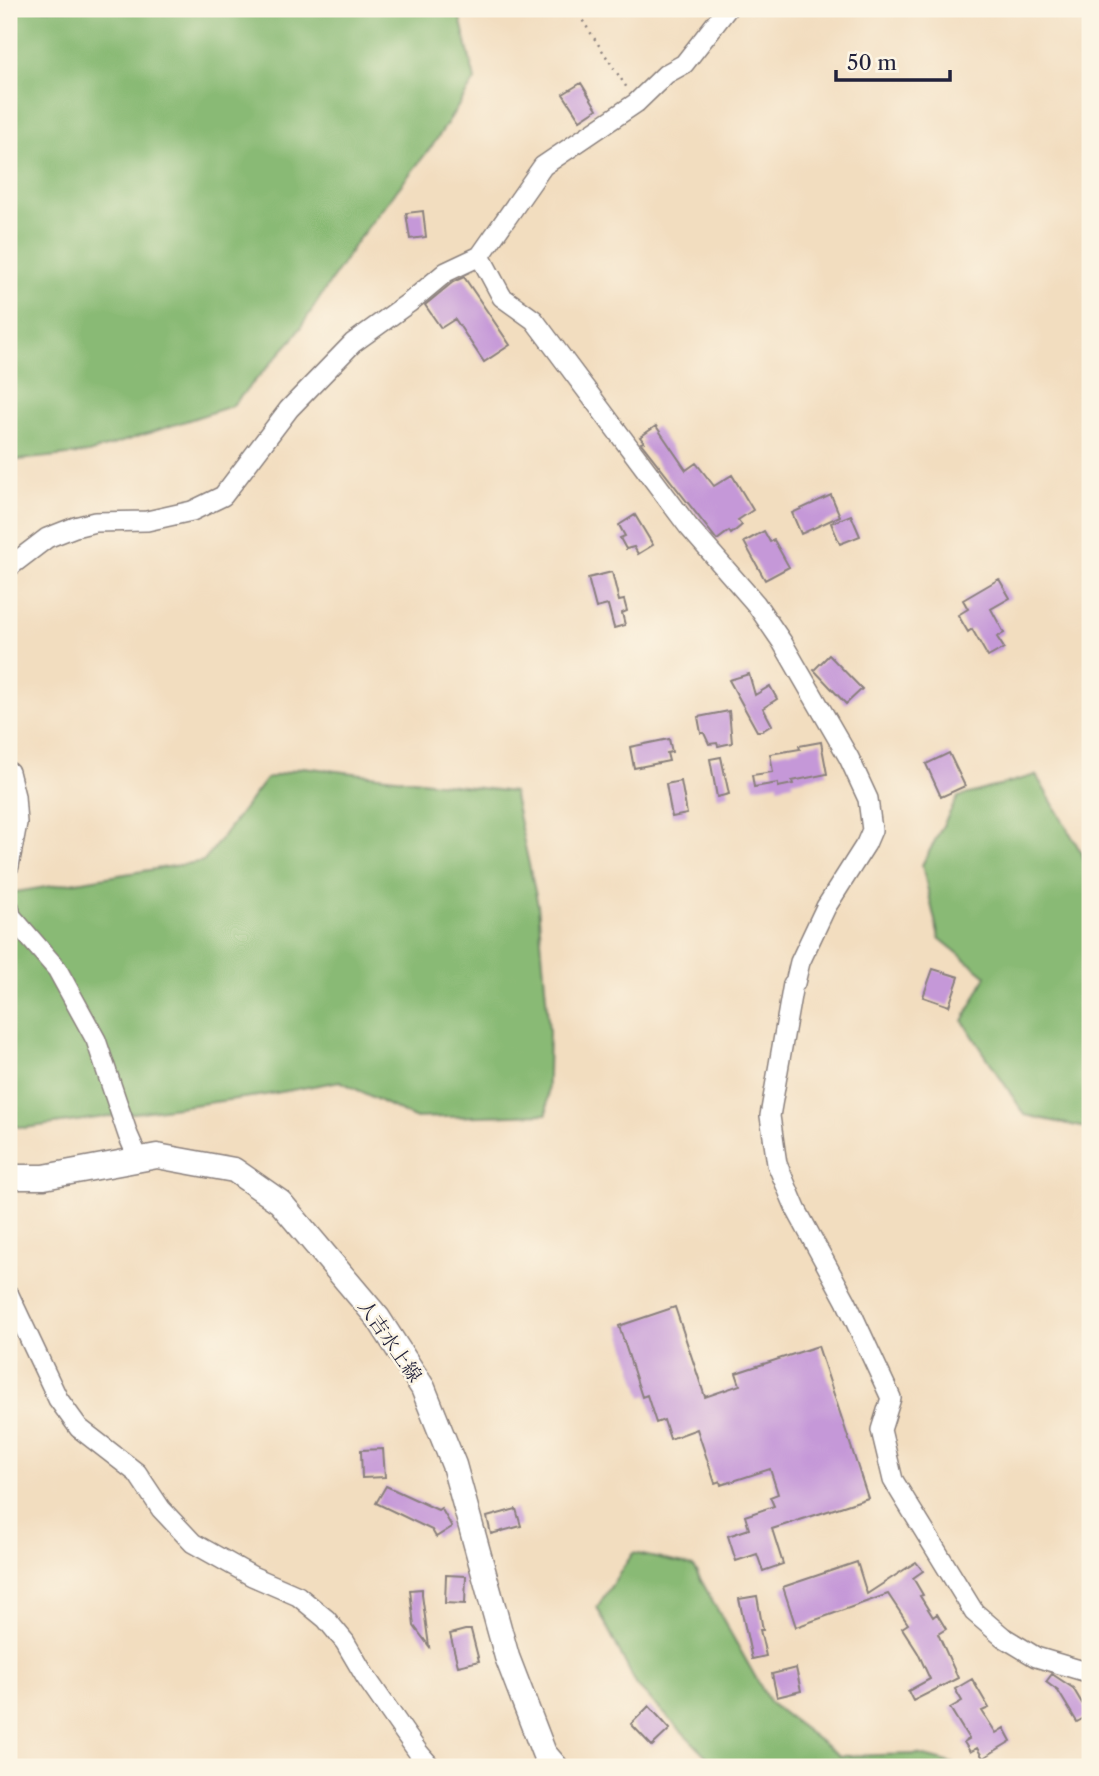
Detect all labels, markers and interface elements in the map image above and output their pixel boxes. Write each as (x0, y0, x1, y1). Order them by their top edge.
scale bar (836, 38, 950, 82)
text: 50 m (847, 50, 897, 75)
street label: 人吉水上線 (353, 1295, 427, 1387)

